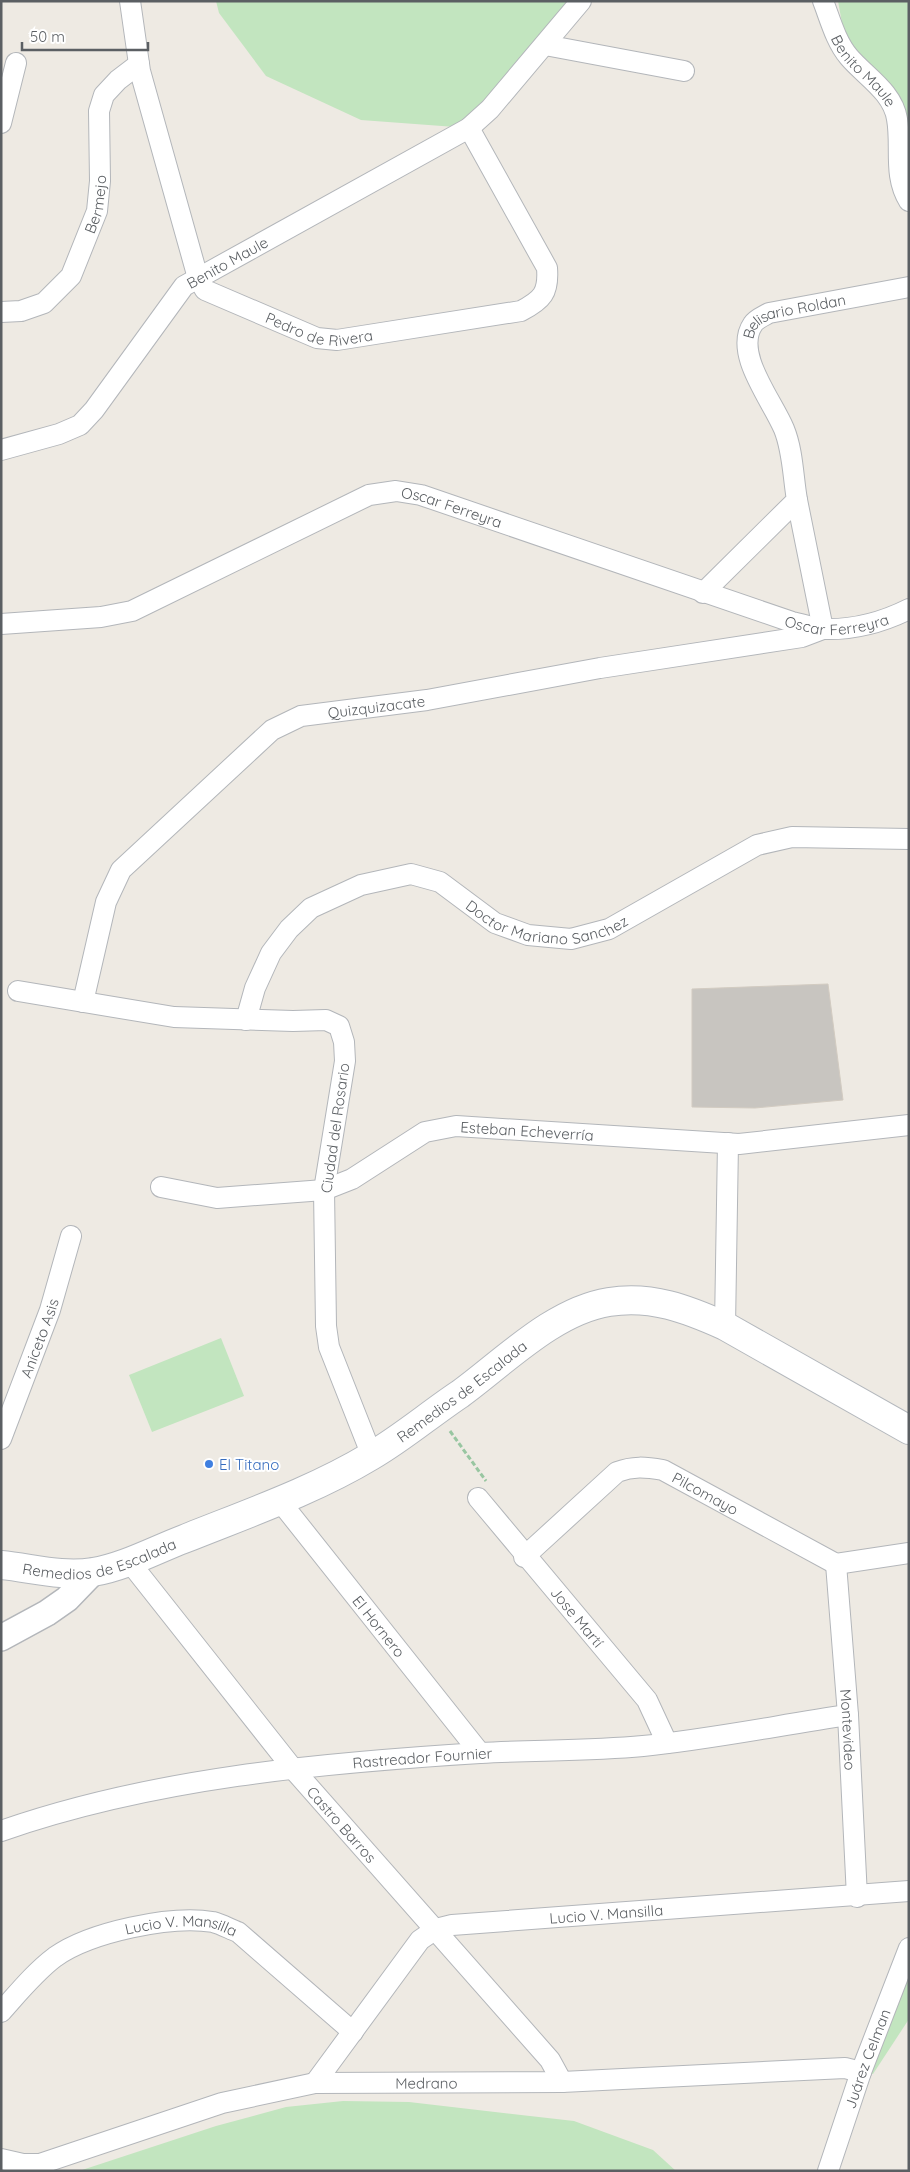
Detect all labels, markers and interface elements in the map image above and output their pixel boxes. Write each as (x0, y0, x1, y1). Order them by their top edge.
scale bar (22, 20, 149, 52)
text: 50 m (30, 27, 65, 46)
street label: Benito Maule (827, 31, 901, 110)
street label: Bermejo (80, 175, 110, 236)
street label: Benito Maule (183, 232, 271, 292)
street label: Belisario Roldan (738, 289, 847, 341)
street label: Pedro de Rivera (263, 308, 374, 350)
street label: Oscar Ferreyra (400, 482, 505, 532)
street label: Oscar Ferreyra (782, 609, 891, 639)
street label: Quizquizacate (327, 691, 426, 722)
street label: Doctor Mariano Sanchez (462, 895, 631, 949)
street label: Ciudad del Rosario (316, 1062, 354, 1194)
street label: Esteban Echeverría (460, 1117, 594, 1144)
street label: Aniceto Asis (16, 1296, 62, 1380)
street label: Remedios de Escalada (393, 1336, 530, 1446)
place label: El Titano (219, 1455, 279, 1474)
marker: El Titano (203, 1458, 215, 1470)
street label: Pilcomayo (669, 1467, 742, 1519)
street label: Remedios de Escalada (21, 1534, 179, 1583)
street label: Jose Martí (547, 1583, 609, 1652)
street label: El Hornero (349, 1591, 409, 1661)
street label: Montevideo (836, 1688, 860, 1771)
street label: Rastreador Fournier (352, 1743, 493, 1772)
street label: Castro Barros (303, 1782, 381, 1866)
street label: Lucio V. Mansilla (549, 1900, 664, 1927)
street label: Lucio V. Mansilla (123, 1911, 240, 1940)
street label: Juárez Celman (840, 2006, 894, 2111)
street label: Medrano (395, 2073, 458, 2092)

